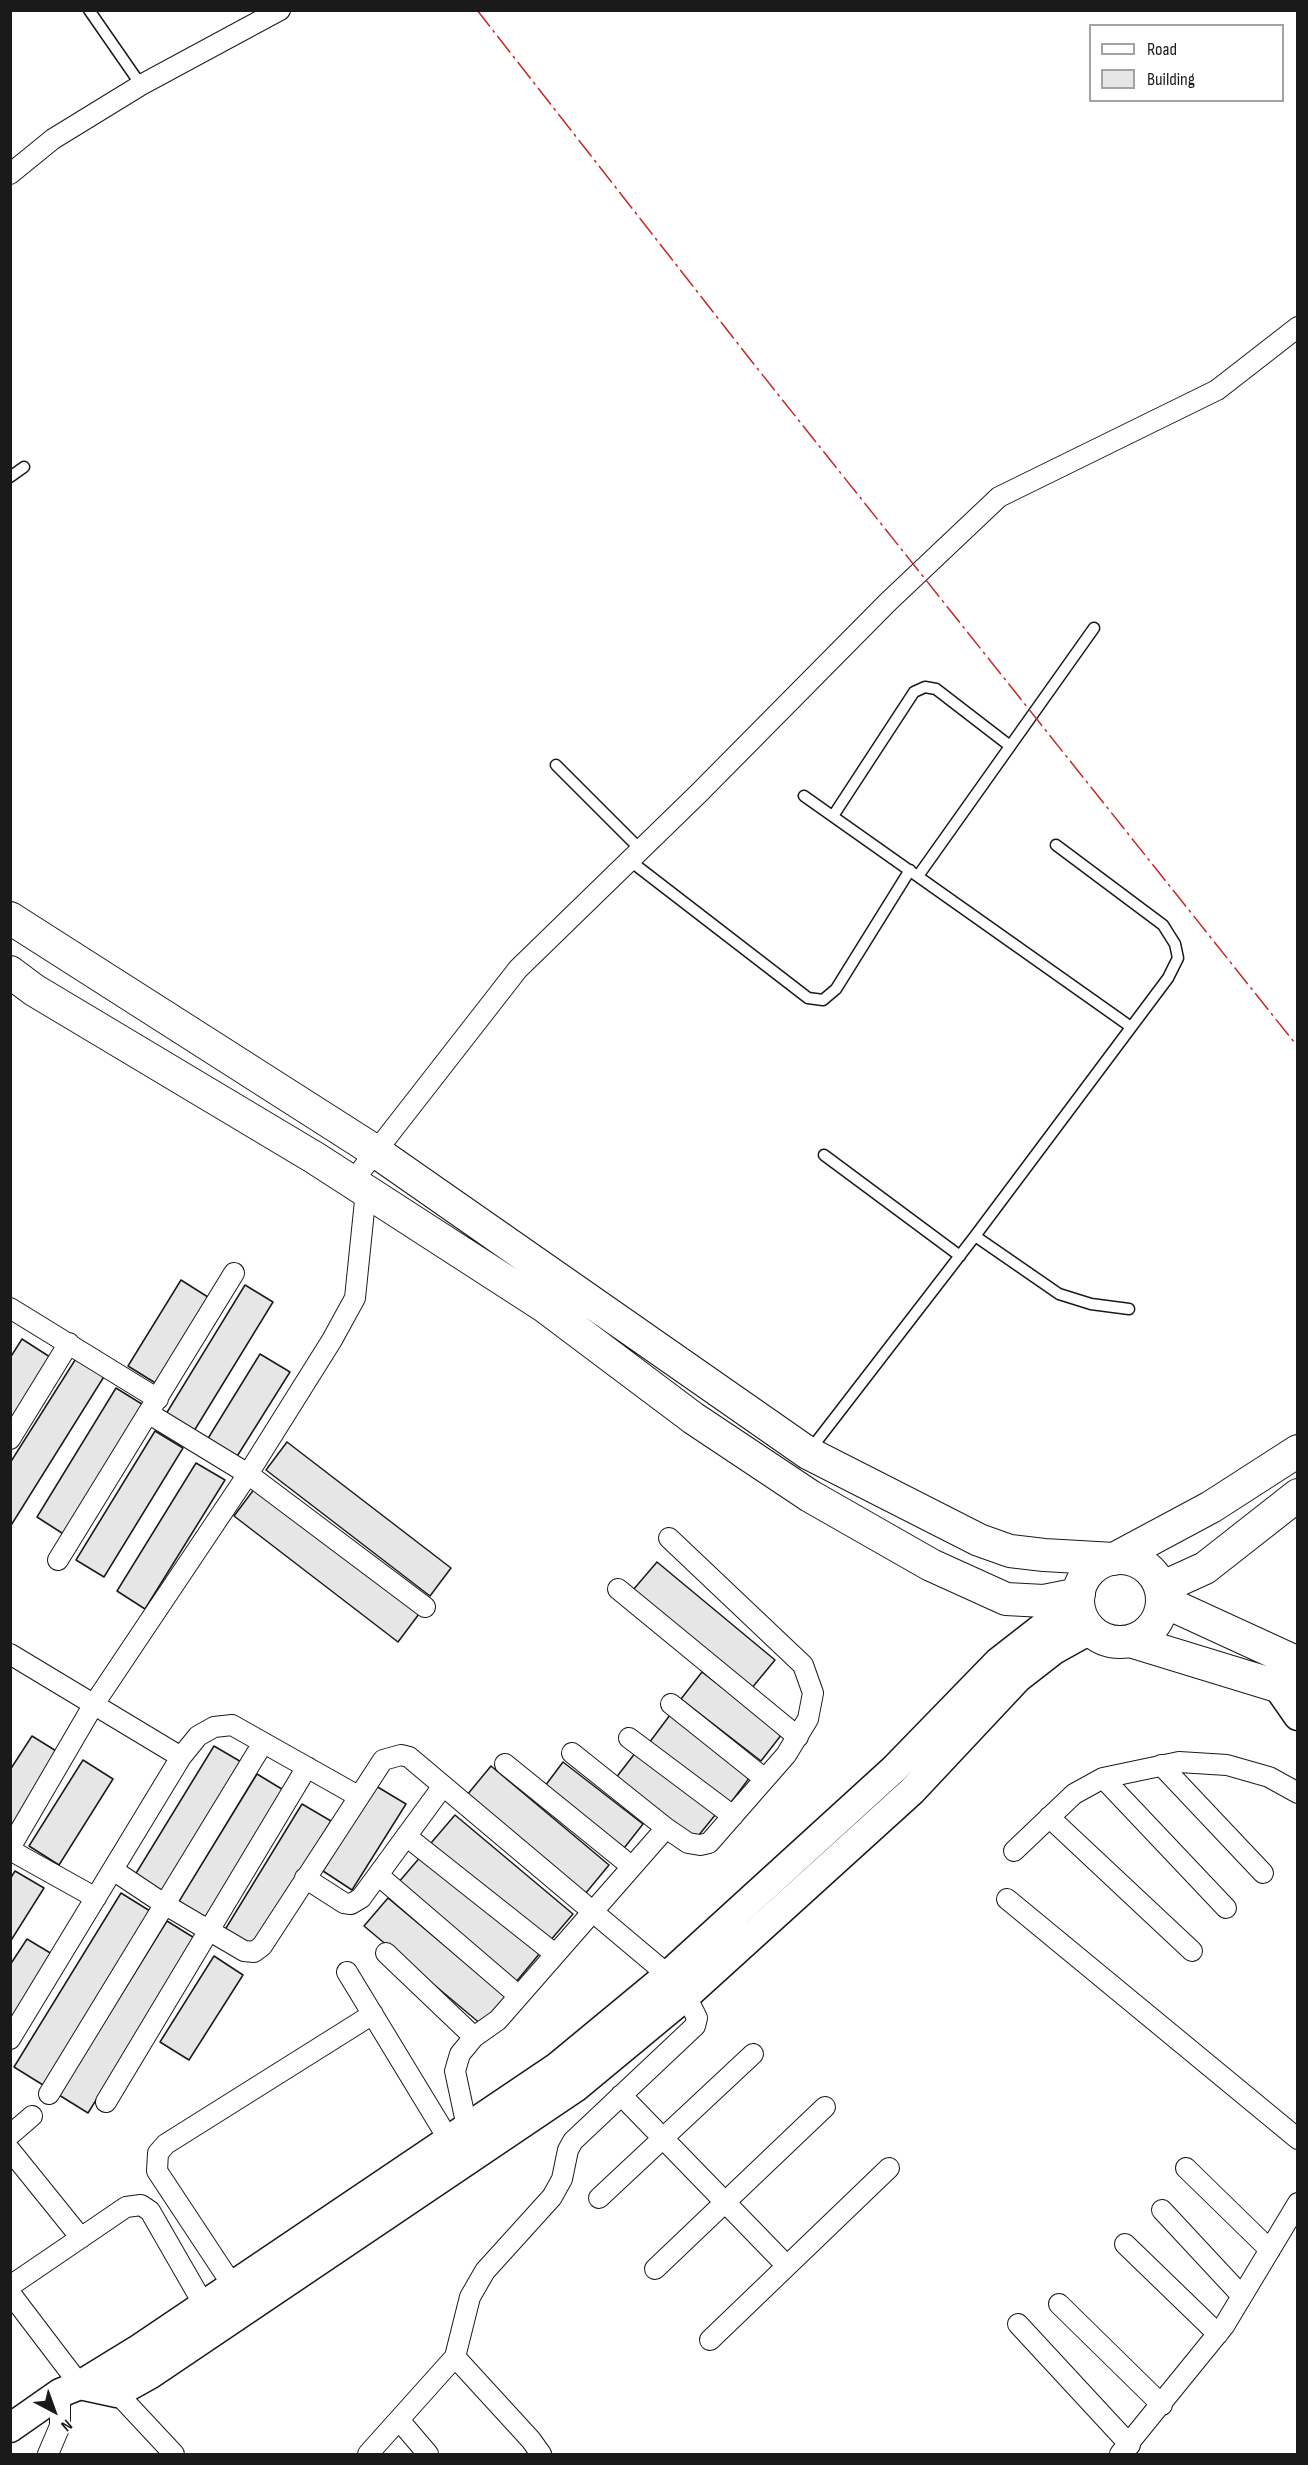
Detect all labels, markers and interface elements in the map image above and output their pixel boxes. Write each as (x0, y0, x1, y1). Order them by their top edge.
legend (1089, 24, 1284, 102)
text: Road (1147, 39, 1177, 60)
text: Building (1147, 69, 1195, 90)
north arrow (24, 2381, 84, 2441)
text: N (57, 2415, 76, 2435)

